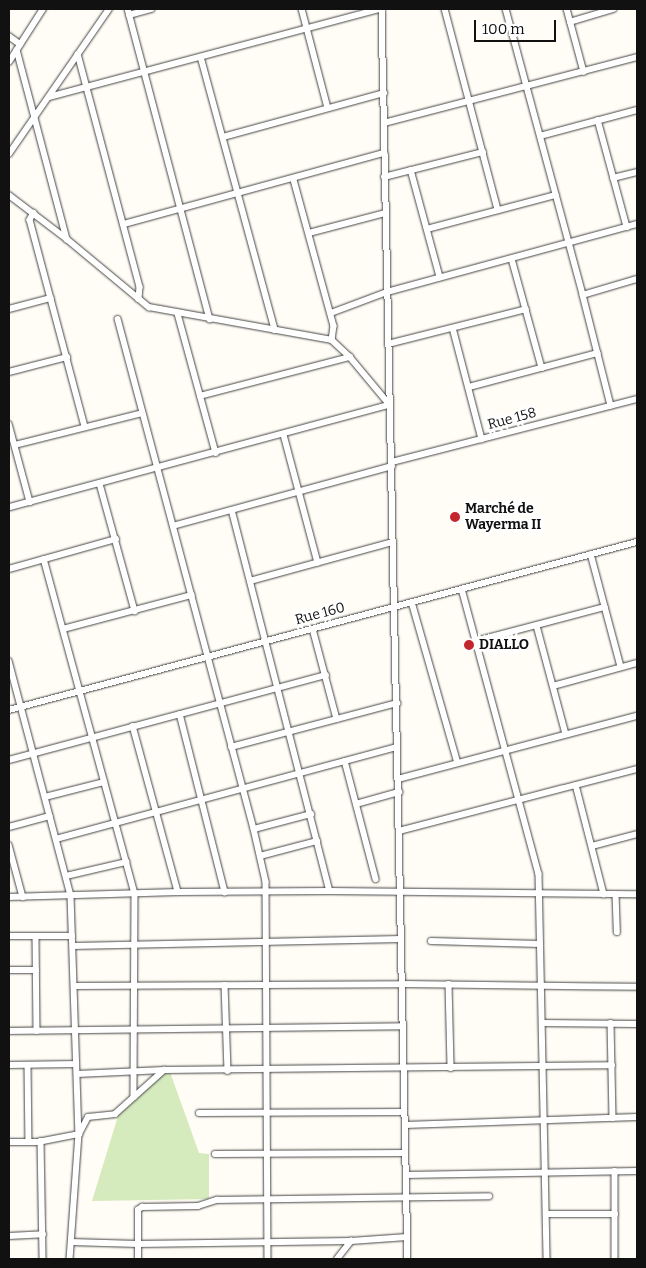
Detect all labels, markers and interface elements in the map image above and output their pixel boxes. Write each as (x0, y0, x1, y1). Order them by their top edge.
scale bar (476, 10, 558, 42)
text: 100 m (482, 20, 525, 38)
street label: Rue 158 (486, 404, 538, 434)
place label: Marché de Wayerma II (465, 501, 541, 534)
marker: Marché de Wayerma II (449, 511, 461, 523)
street label: Rue 160 (293, 599, 347, 629)
place label: DIALLO (479, 637, 529, 653)
marker: DIALLO (463, 639, 475, 651)

